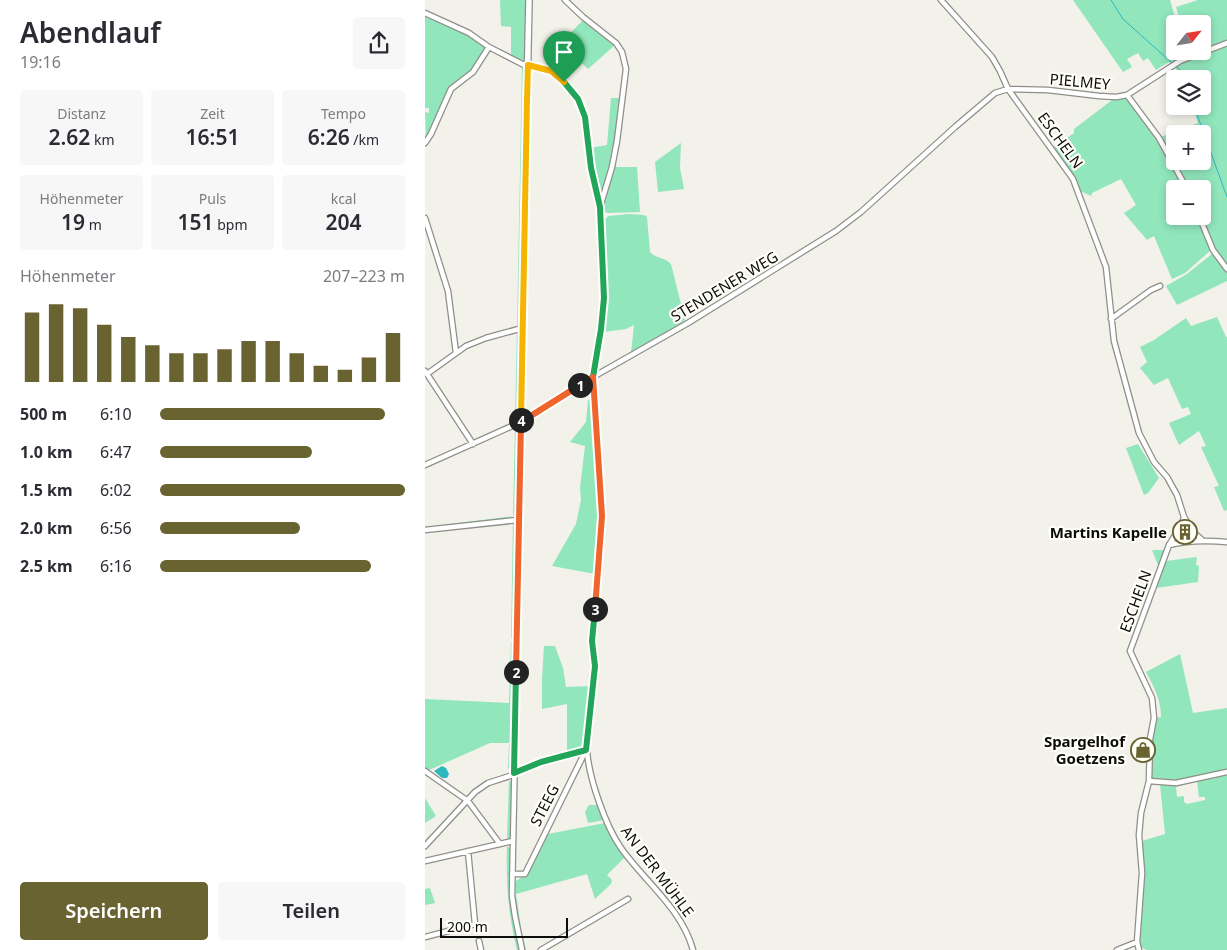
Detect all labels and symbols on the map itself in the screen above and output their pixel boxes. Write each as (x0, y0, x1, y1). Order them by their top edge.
north arrow (1166, 15, 1211, 60)
pin (543, 31, 585, 82)
street label: PIELMEY (1049, 68, 1112, 94)
street label: ESCHELN (1034, 108, 1088, 172)
street label: STENDENER WEG (667, 246, 781, 326)
pin: 1 (567, 372, 593, 398)
pin: 4 (509, 408, 533, 432)
building icon: Martins Kapelle (1172, 519, 1198, 545)
place label: Martins Kapelle (1050, 522, 1167, 542)
street label: ESCHELN (1115, 567, 1155, 635)
pin: 3 (583, 596, 607, 622)
pin: 2 (503, 660, 529, 684)
place label: Spargelhof Goetzens (1044, 731, 1126, 768)
shop icon: Spargelhof Goetzens (1130, 737, 1156, 763)
street label: STEEG (525, 781, 563, 829)
street label: AN DER MÜHLE (617, 821, 699, 921)
scale bar (440, 915, 567, 938)

